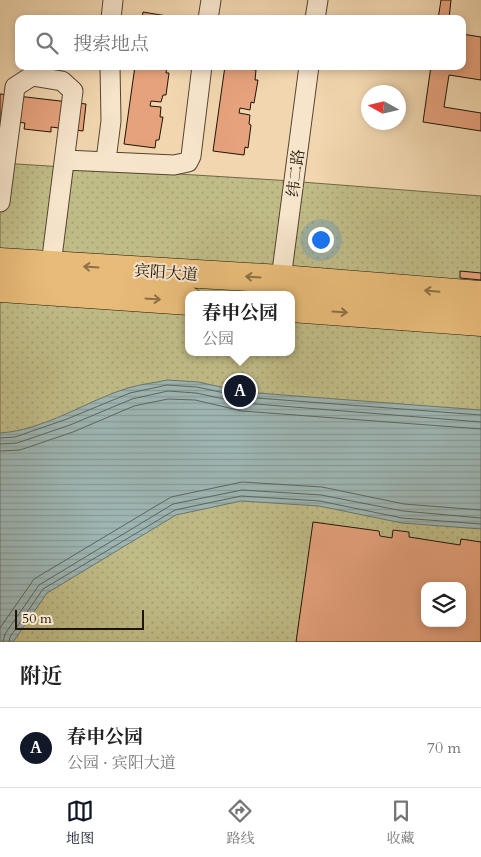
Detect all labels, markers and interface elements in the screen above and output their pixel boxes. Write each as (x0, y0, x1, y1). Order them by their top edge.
search box (15, 15, 466, 70)
icon: search (33, 29, 61, 57)
text: 搜索地点 (73, 31, 149, 57)
north arrow (361, 85, 406, 130)
street label: 纬二路 (282, 148, 310, 198)
your location (308, 227, 334, 253)
street label: 宾阳大道 (133, 260, 199, 286)
one-way arrow (83, 263, 99, 272)
one-way arrow (245, 273, 261, 282)
one-way arrow (425, 287, 441, 296)
popup (185, 291, 295, 356)
one-way arrow (145, 294, 161, 303)
text: 春申公园 (202, 300, 278, 326)
one-way arrow (332, 307, 348, 316)
text: 公园 (202, 328, 234, 350)
pin: A (224, 372, 256, 410)
map controls (421, 582, 466, 627)
button: layers (421, 582, 466, 627)
scale bar (15, 607, 144, 630)
text: 50 m (22, 609, 52, 628)
text: 附近 (20, 662, 62, 691)
text: 春申公园 (67, 724, 143, 750)
text: A (30, 737, 42, 759)
text: 70 m (427, 737, 461, 759)
text: 公园 · 宾阳大道 (67, 752, 176, 774)
tab: 地图 (66, 797, 94, 848)
tab: 路线 (226, 797, 254, 848)
tab: 收藏 (387, 797, 415, 848)

